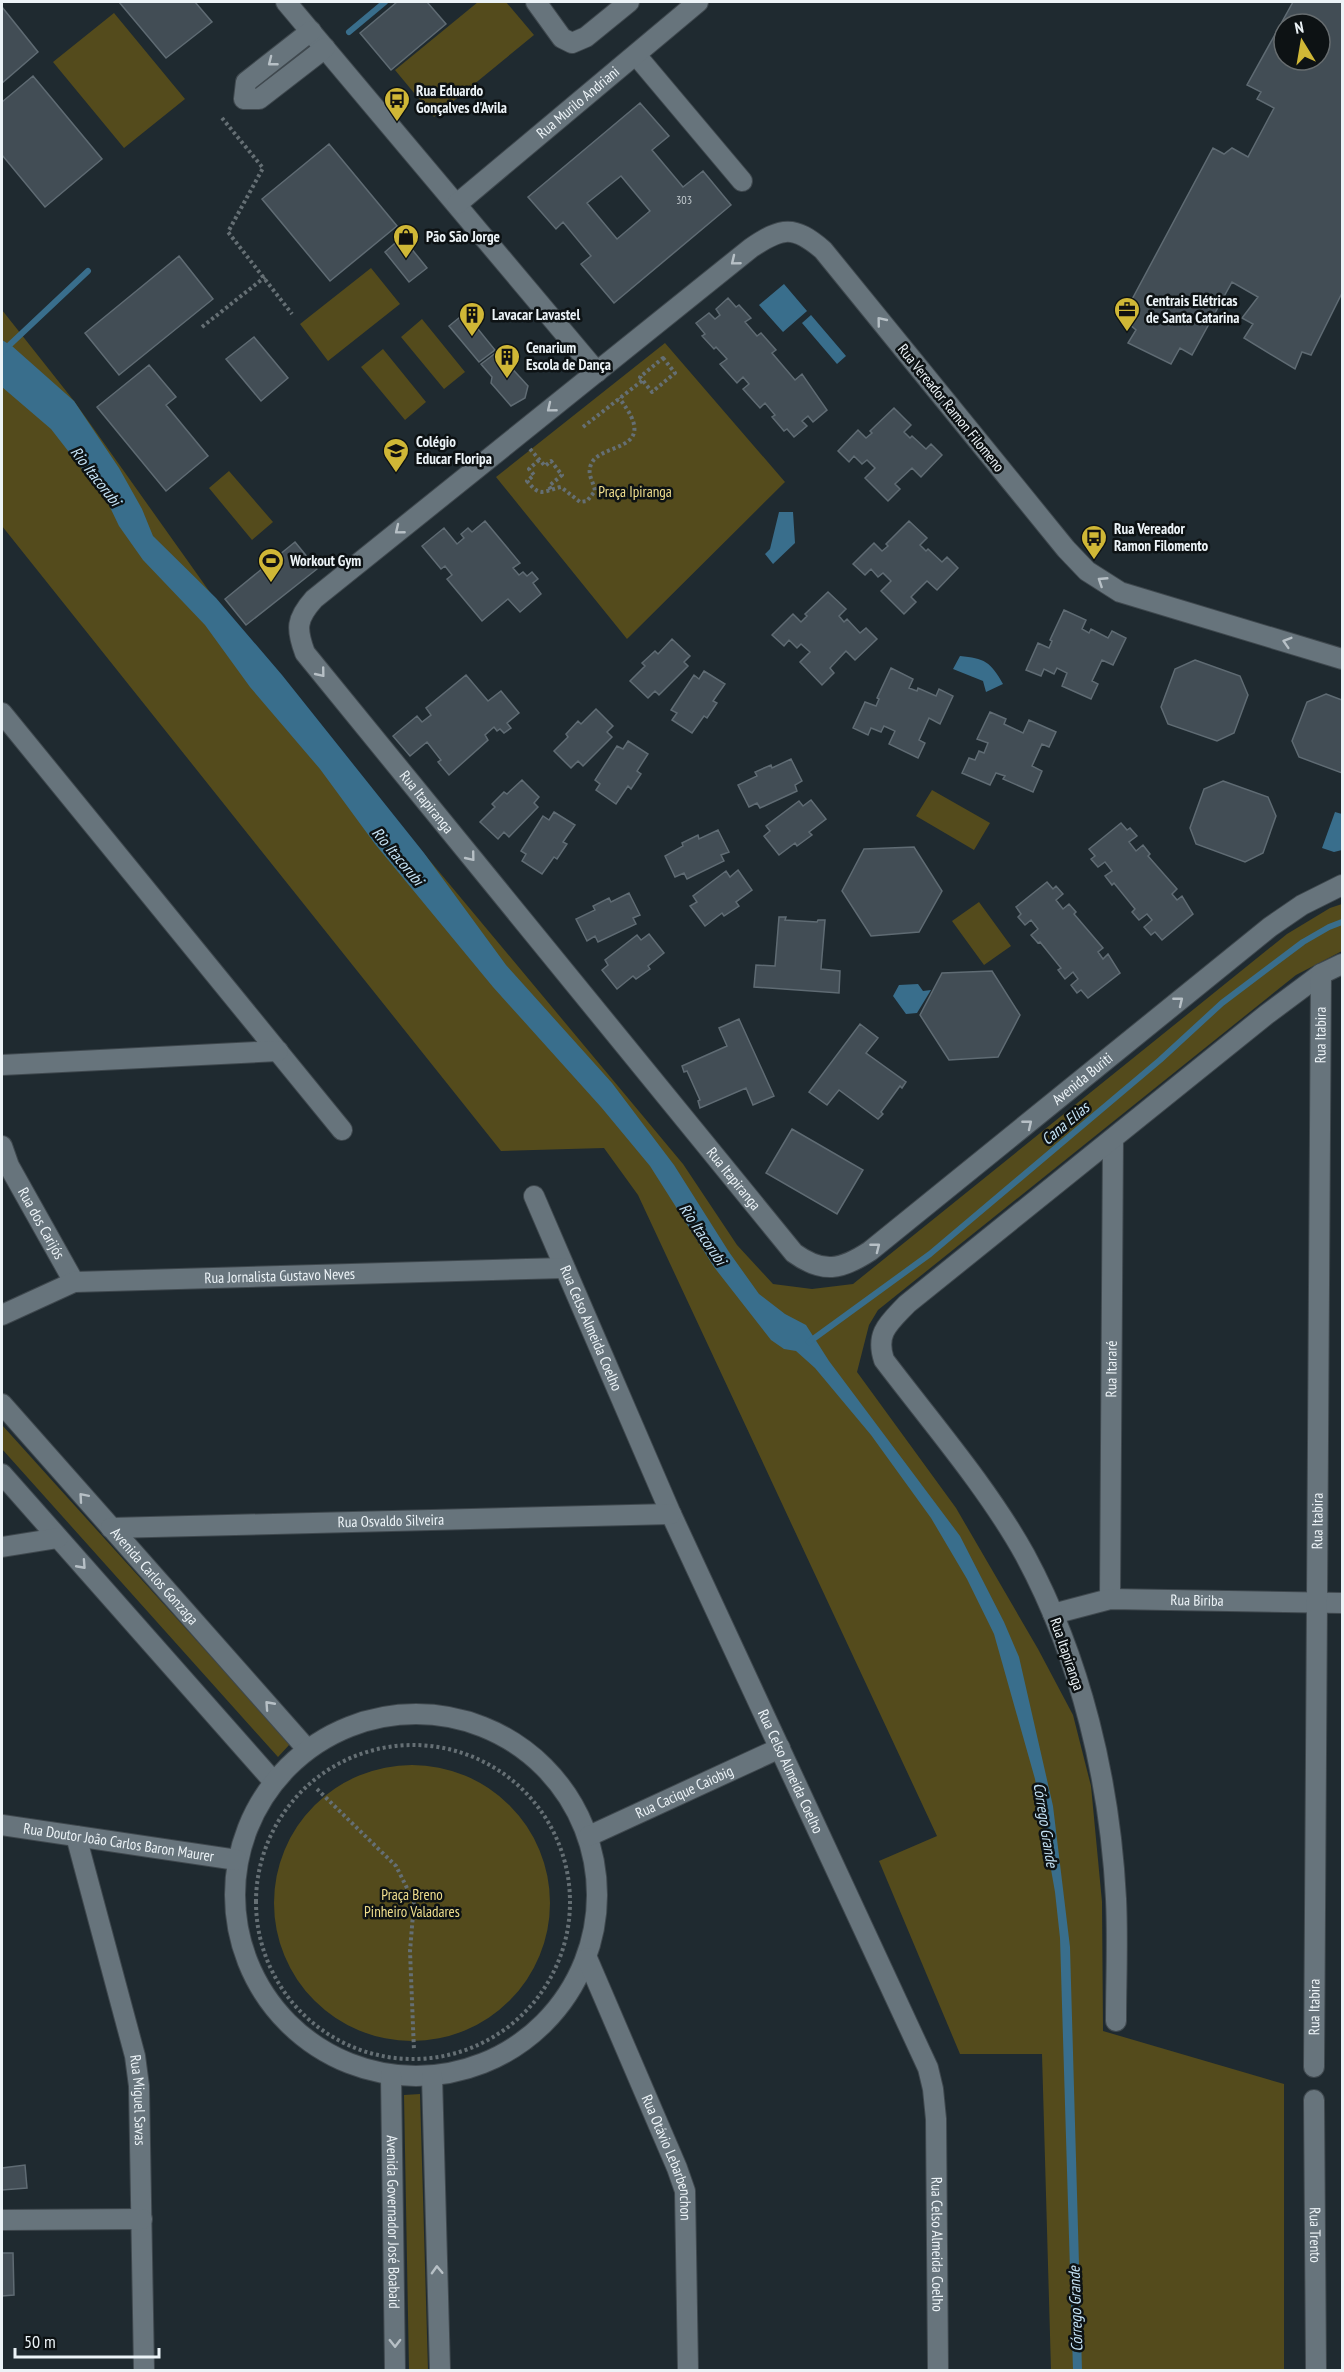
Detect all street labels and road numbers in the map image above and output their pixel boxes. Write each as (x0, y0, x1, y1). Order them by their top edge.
street label: Rua Murilo Andriani (532, 62, 623, 142)
street label: Rua Vereador Ramon Filomeno (894, 340, 1009, 476)
street label: Rua Itapiranga (396, 767, 458, 837)
street label: Rua Itabira (1310, 1007, 1330, 1063)
street label: Avenida Buriti (1048, 1048, 1116, 1109)
street label: Rua Itapiranga (703, 1143, 765, 1214)
street label: Rua dos Carijós (14, 1184, 69, 1262)
street label: Rua Celso Almeida Coelho (556, 1262, 627, 1394)
street label: Rua Jornalista Gustavo Neves (204, 1264, 355, 1287)
street label: Rua Itararé (1101, 1340, 1121, 1398)
street label: Rua Itabira (1307, 1493, 1327, 1549)
street label: Rua Osvaldo Silveira (337, 1510, 444, 1531)
street label: Avenida Carlos Gonzaga (107, 1523, 203, 1629)
street label: Rua Biriba (1170, 1590, 1224, 1610)
street label: Rua Itapiranga (1046, 1615, 1089, 1693)
street label: Rua Celso Almeida Coelho (754, 1706, 828, 1836)
street label: Rua Cacique Caiobig (632, 1761, 736, 1822)
street label: Rua Doutor João Carlos Baron Maurer (22, 1818, 216, 1866)
street label: Rua Itabira (1304, 1979, 1324, 2035)
street label: Rua Miguel Savas (126, 2053, 150, 2146)
street label: Rua Otávio Lebarbenchon (638, 2092, 695, 2221)
street label: Avenida Governador José Boabaid (383, 2135, 404, 2309)
street label: Rua Celso Almeida Coelho (927, 2177, 948, 2312)
street label: Rua Trento (1306, 2207, 1325, 2263)

